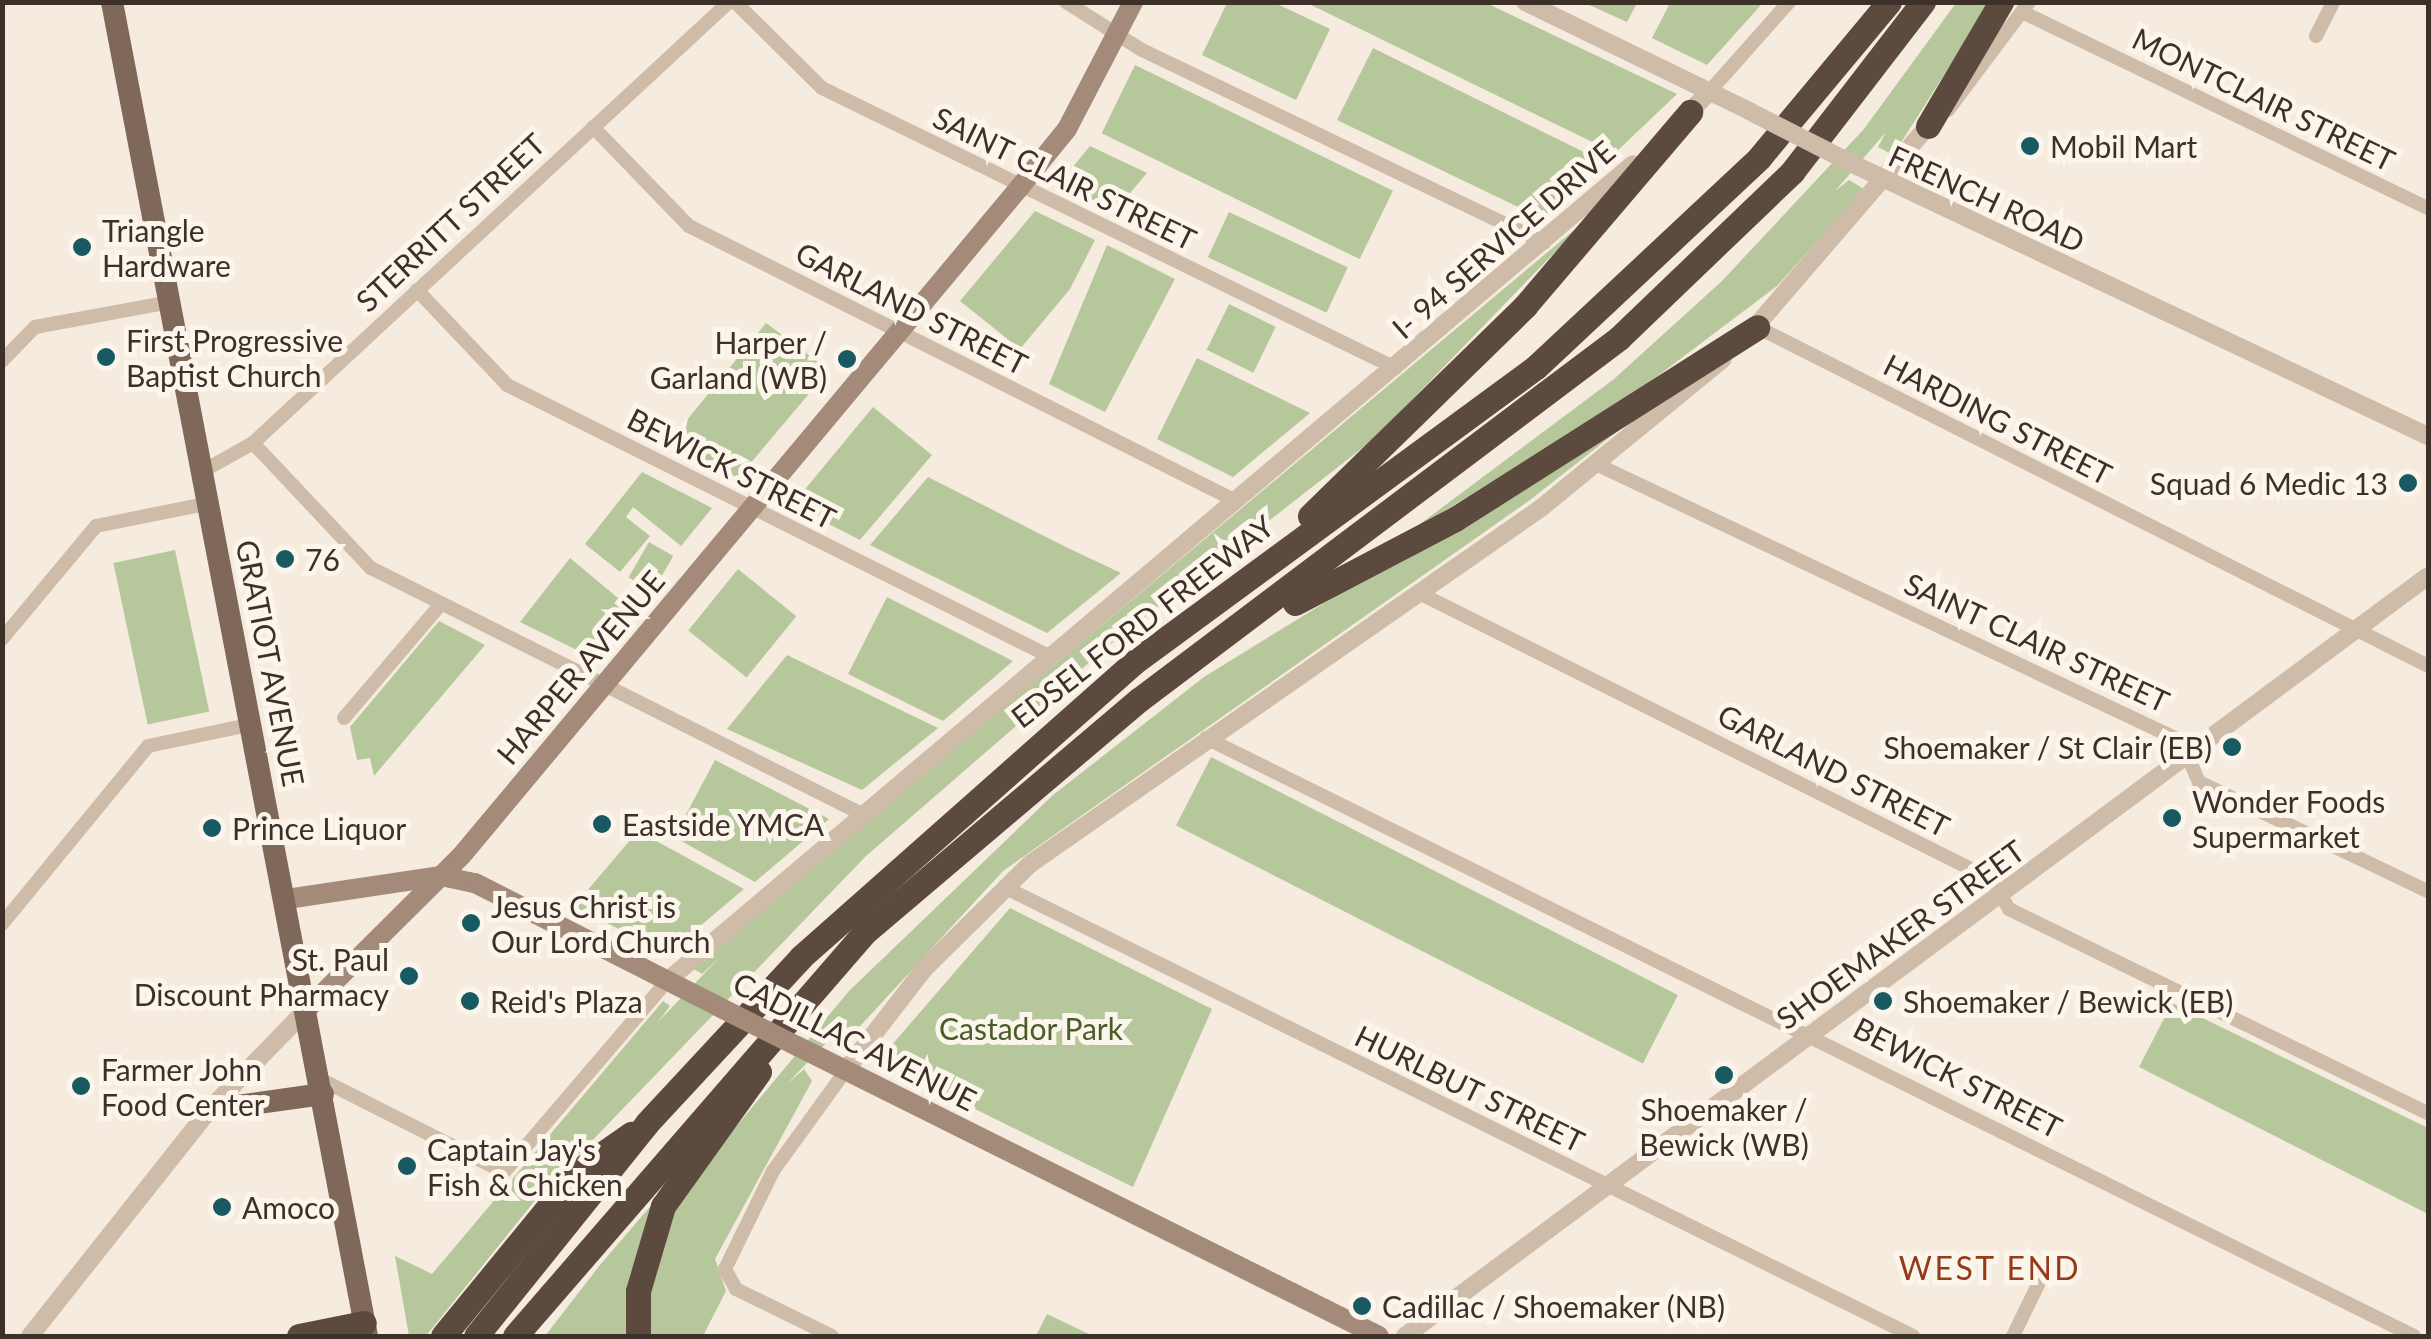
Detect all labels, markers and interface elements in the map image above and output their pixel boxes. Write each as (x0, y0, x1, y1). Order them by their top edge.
street label: MONTCLAIR STREET (2127, 20, 2401, 178)
street label: SAINT CLAIR STREET (927, 99, 1203, 257)
street label: STERRITT STREET (348, 125, 552, 319)
place label: Mobil Mart (2050, 128, 2197, 164)
street label: I- 94 SERVICE DRIVE (1384, 133, 1622, 345)
marker: Mobil Mart (2019, 135, 2041, 157)
street label: FRENCH ROAD (1883, 137, 2091, 259)
place label: Triangle Hardware (102, 212, 231, 282)
street label: GARLAND STREET (790, 234, 1034, 382)
marker: Triangle Hardware (71, 236, 93, 258)
place label: First Progressive Baptist Church (126, 322, 343, 392)
place label: Harper / Garland (WB) (650, 324, 827, 394)
marker: First Progressive Baptist Church (95, 346, 117, 368)
street label: HARDING STREET (1878, 346, 2118, 492)
marker: Harper / Garland (WB) (836, 348, 858, 370)
street label: BEWICK STREET (622, 400, 842, 536)
place label: Squad 6 Medic 13 (2150, 465, 2388, 501)
marker: Squad 6 Medic 13 (2397, 472, 2419, 494)
street label: EDSEL FORD FREEWAY (1003, 507, 1281, 735)
street label: GRATIOT AVENUE (229, 536, 313, 790)
place label: 76 (305, 541, 340, 577)
marker: 76 (274, 548, 296, 570)
street label: HARPER AVENUE (488, 563, 672, 771)
street label: SAINT CLAIR STREET (1899, 565, 2175, 719)
street label: GARLAND STREET (1712, 696, 1956, 844)
place label: Shoemaker / St Clair (EB) (1882, 729, 2212, 765)
marker: Shoemaker / St Clair (EB) (2221, 736, 2243, 758)
place label: Wonder Foods Supermarket (2192, 783, 2386, 854)
place label: Eastside YMCA (622, 806, 825, 842)
marker: Wonder Foods Supermarket (2161, 807, 2183, 829)
place label: Prince Liquor (232, 810, 406, 846)
marker: Eastside YMCA (591, 813, 613, 835)
marker: Prince Liquor (201, 817, 223, 839)
street label: SHOEMAKER STREET (1769, 832, 2031, 1036)
place label: Jesus Christ is Our Lord Church (491, 888, 711, 958)
marker: Jesus Christ is Our Lord Church (460, 912, 482, 934)
place label: St. Paul Discount Pharmacy (134, 941, 389, 1012)
street label: CADILLAC AVENUE (727, 964, 983, 1118)
marker: St. Paul Discount Pharmacy (398, 965, 420, 987)
place label: Reid's Plaza (490, 983, 643, 1019)
place label: Shoemaker / Bewick (EB) (1903, 983, 2234, 1019)
marker: Reid's Plaza (459, 990, 481, 1012)
marker: Shoemaker / Bewick (EB) (1872, 990, 1894, 1012)
street label: BEWICK STREET (1848, 1009, 2068, 1145)
park label: Castador Park (939, 1010, 1123, 1046)
street label: HURLBUT STREET (1349, 1017, 1591, 1159)
place label: Farmer John Food Center (101, 1051, 265, 1122)
marker: Shoemaker / Bewick (WB) (1713, 1064, 1735, 1086)
marker: Farmer John Food Center (70, 1075, 92, 1097)
place label: Shoemaker / Bewick (WB) (1639, 1091, 1809, 1162)
place label: Captain Jay's Fish & Chicken (427, 1131, 623, 1202)
marker: Captain Jay's Fish & Chicken (396, 1155, 418, 1177)
place label: Amoco (242, 1189, 335, 1225)
marker: Amoco (211, 1196, 233, 1218)
district label: WEST END (1898, 1249, 2082, 1287)
place label: Cadillac / Shoemaker (NB) (1382, 1288, 1726, 1324)
marker: Cadillac / Shoemaker (NB) (1351, 1295, 1373, 1317)

